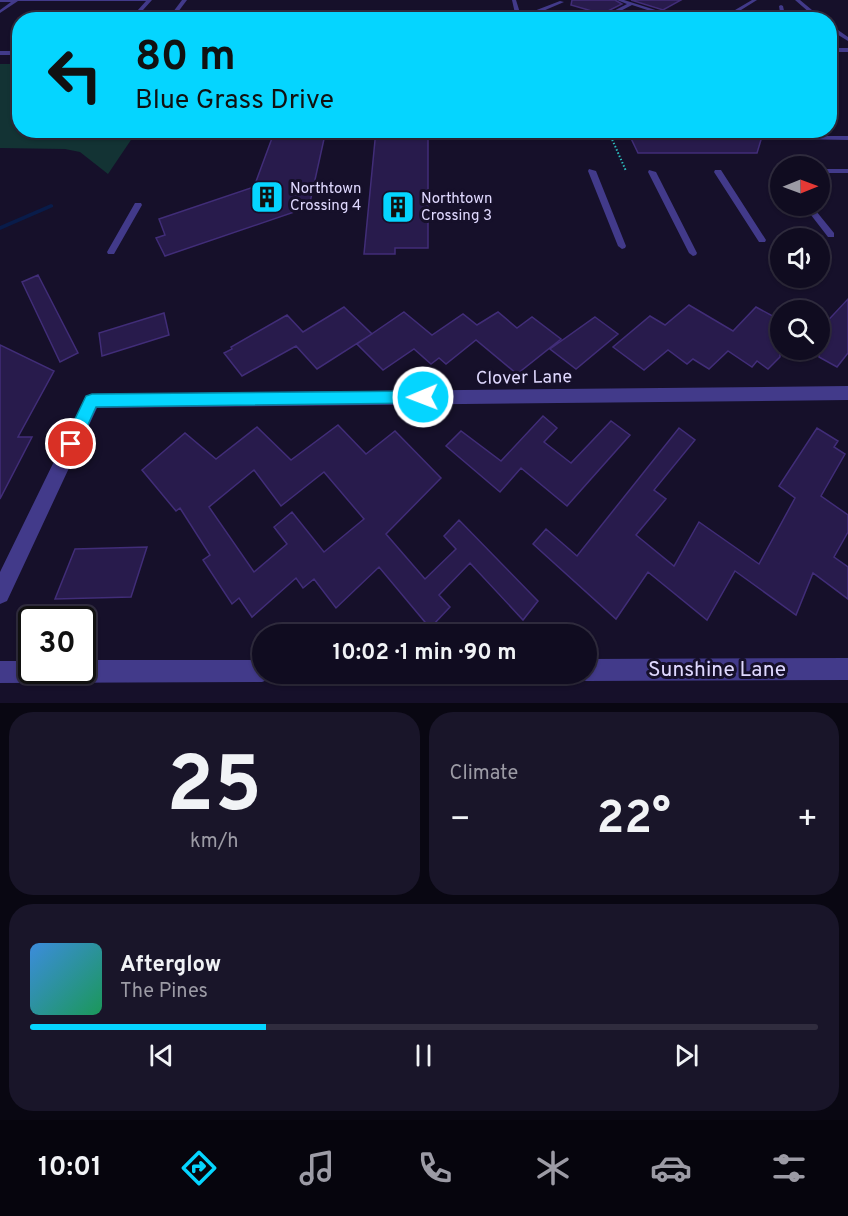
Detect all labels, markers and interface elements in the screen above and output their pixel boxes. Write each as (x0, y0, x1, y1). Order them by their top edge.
text: 80 m (135, 32, 236, 85)
icon: left (36, 36, 114, 114)
text: Blue Grass Drive (135, 84, 334, 118)
north arrow (770, 156, 830, 216)
map controls (770, 156, 830, 360)
building icon: Northtown Crossing 4 (249, 179, 285, 215)
place label: Northtown Crossing 4 (290, 180, 362, 216)
building icon: Northtown Crossing 3 (380, 189, 416, 225)
place label: Northtown Crossing 3 (421, 190, 493, 226)
button: sound (770, 228, 830, 288)
button: search (770, 300, 830, 360)
position arrow (391, 365, 455, 429)
street label: Clover Lane (476, 366, 572, 391)
pin (45, 418, 96, 469)
icon: arrive (54, 427, 87, 460)
speed limit sign: 30 (18, 606, 96, 684)
text: 10:02 · 1 min · 90 m (332, 640, 517, 667)
street label: Sunshine Lane (648, 657, 786, 684)
text: 25 (167, 740, 262, 839)
text: Climate (450, 761, 518, 787)
text: 22° (597, 792, 671, 849)
text: − (450, 800, 471, 842)
text: + (797, 800, 818, 842)
text: km/h (190, 829, 239, 855)
text: Afterglow (120, 952, 221, 979)
text: The Pines (120, 979, 208, 1005)
icon: previous (145, 1039, 178, 1072)
icon: pause (407, 1039, 440, 1072)
icon: next (670, 1039, 703, 1072)
icon: directions (178, 1147, 220, 1189)
icon: music (296, 1147, 338, 1189)
icon: phone (414, 1147, 456, 1189)
icon: climate (532, 1147, 574, 1189)
icon: car (650, 1147, 692, 1189)
icon: filters (768, 1147, 810, 1189)
text: 10:01 (38, 1151, 102, 1185)

